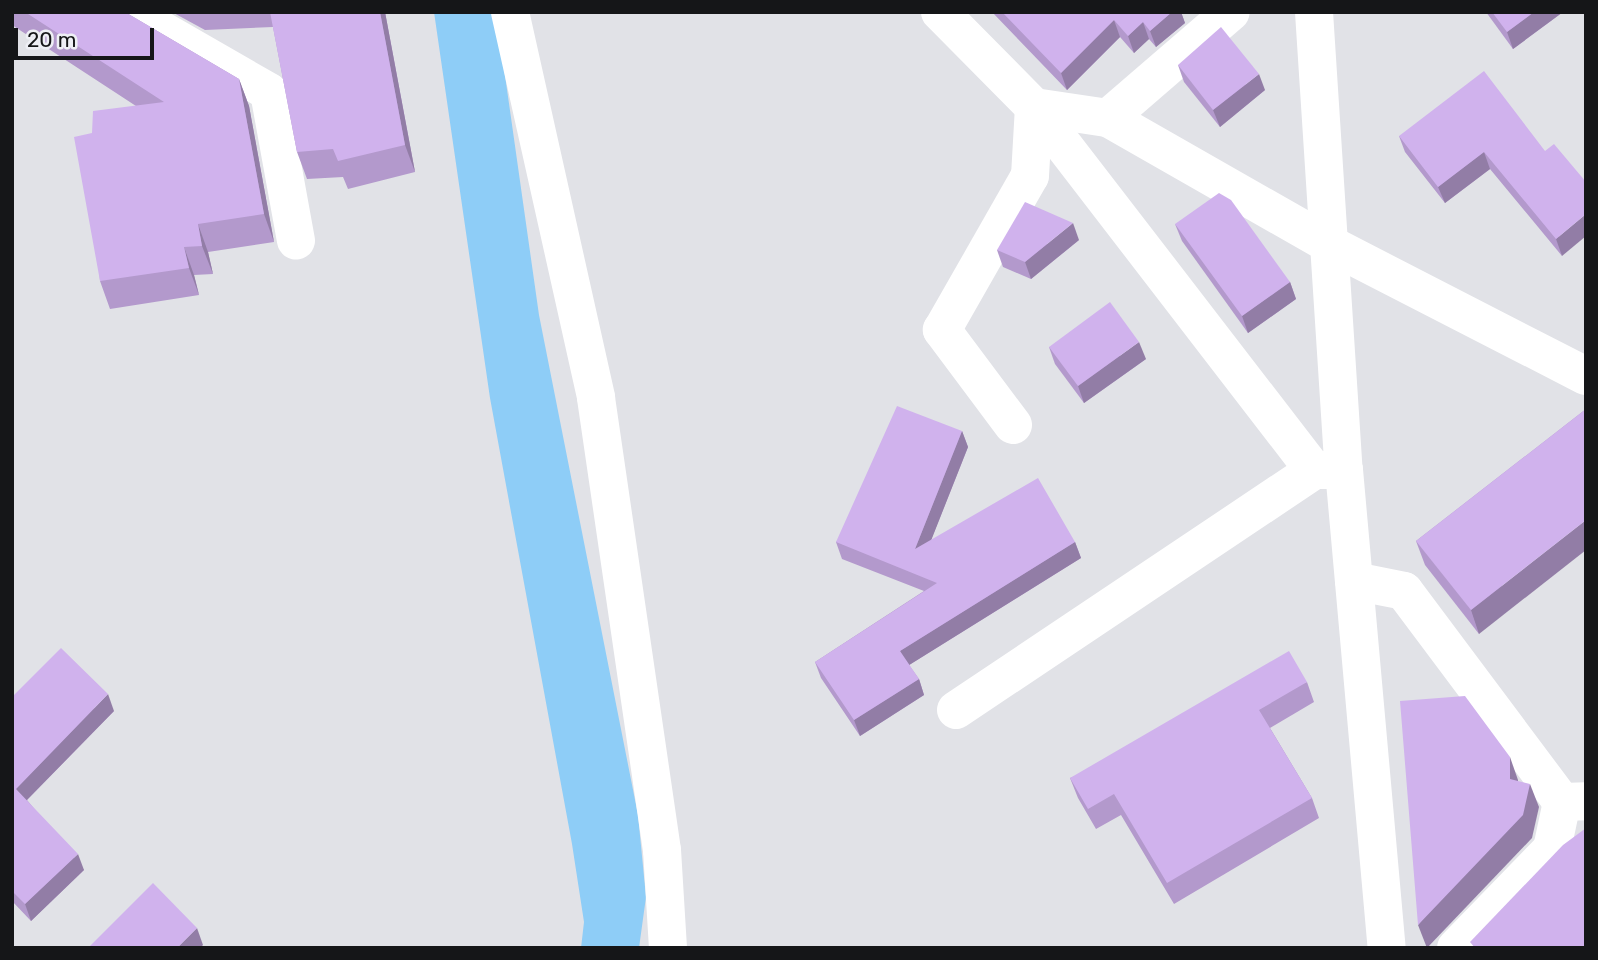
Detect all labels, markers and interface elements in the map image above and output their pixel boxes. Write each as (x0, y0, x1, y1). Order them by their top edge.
scale bar (18, 14, 158, 58)
text: 20 m (27, 27, 76, 52)

